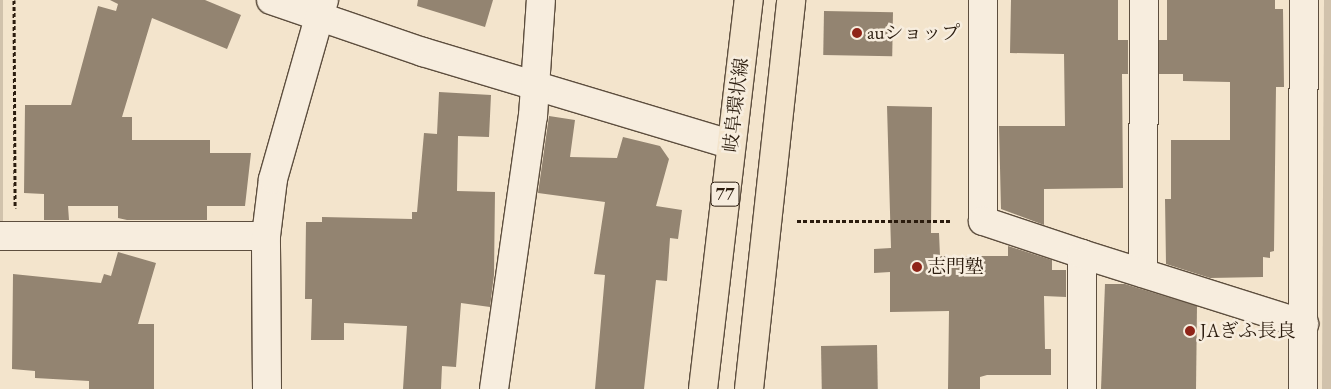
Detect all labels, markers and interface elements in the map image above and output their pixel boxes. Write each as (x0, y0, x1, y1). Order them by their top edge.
place label: auショップ (867, 22, 961, 44)
marker: auショップ (851, 27, 863, 39)
street label: 岐阜環状線 (719, 56, 753, 154)
road number: 77 (710, 178, 740, 210)
place label: 志門塾 (927, 256, 984, 278)
marker: 志門塾 (911, 261, 923, 273)
place label: JAぎふ長良 (1200, 320, 1296, 342)
marker: JAぎふ長良 (1184, 325, 1196, 337)

